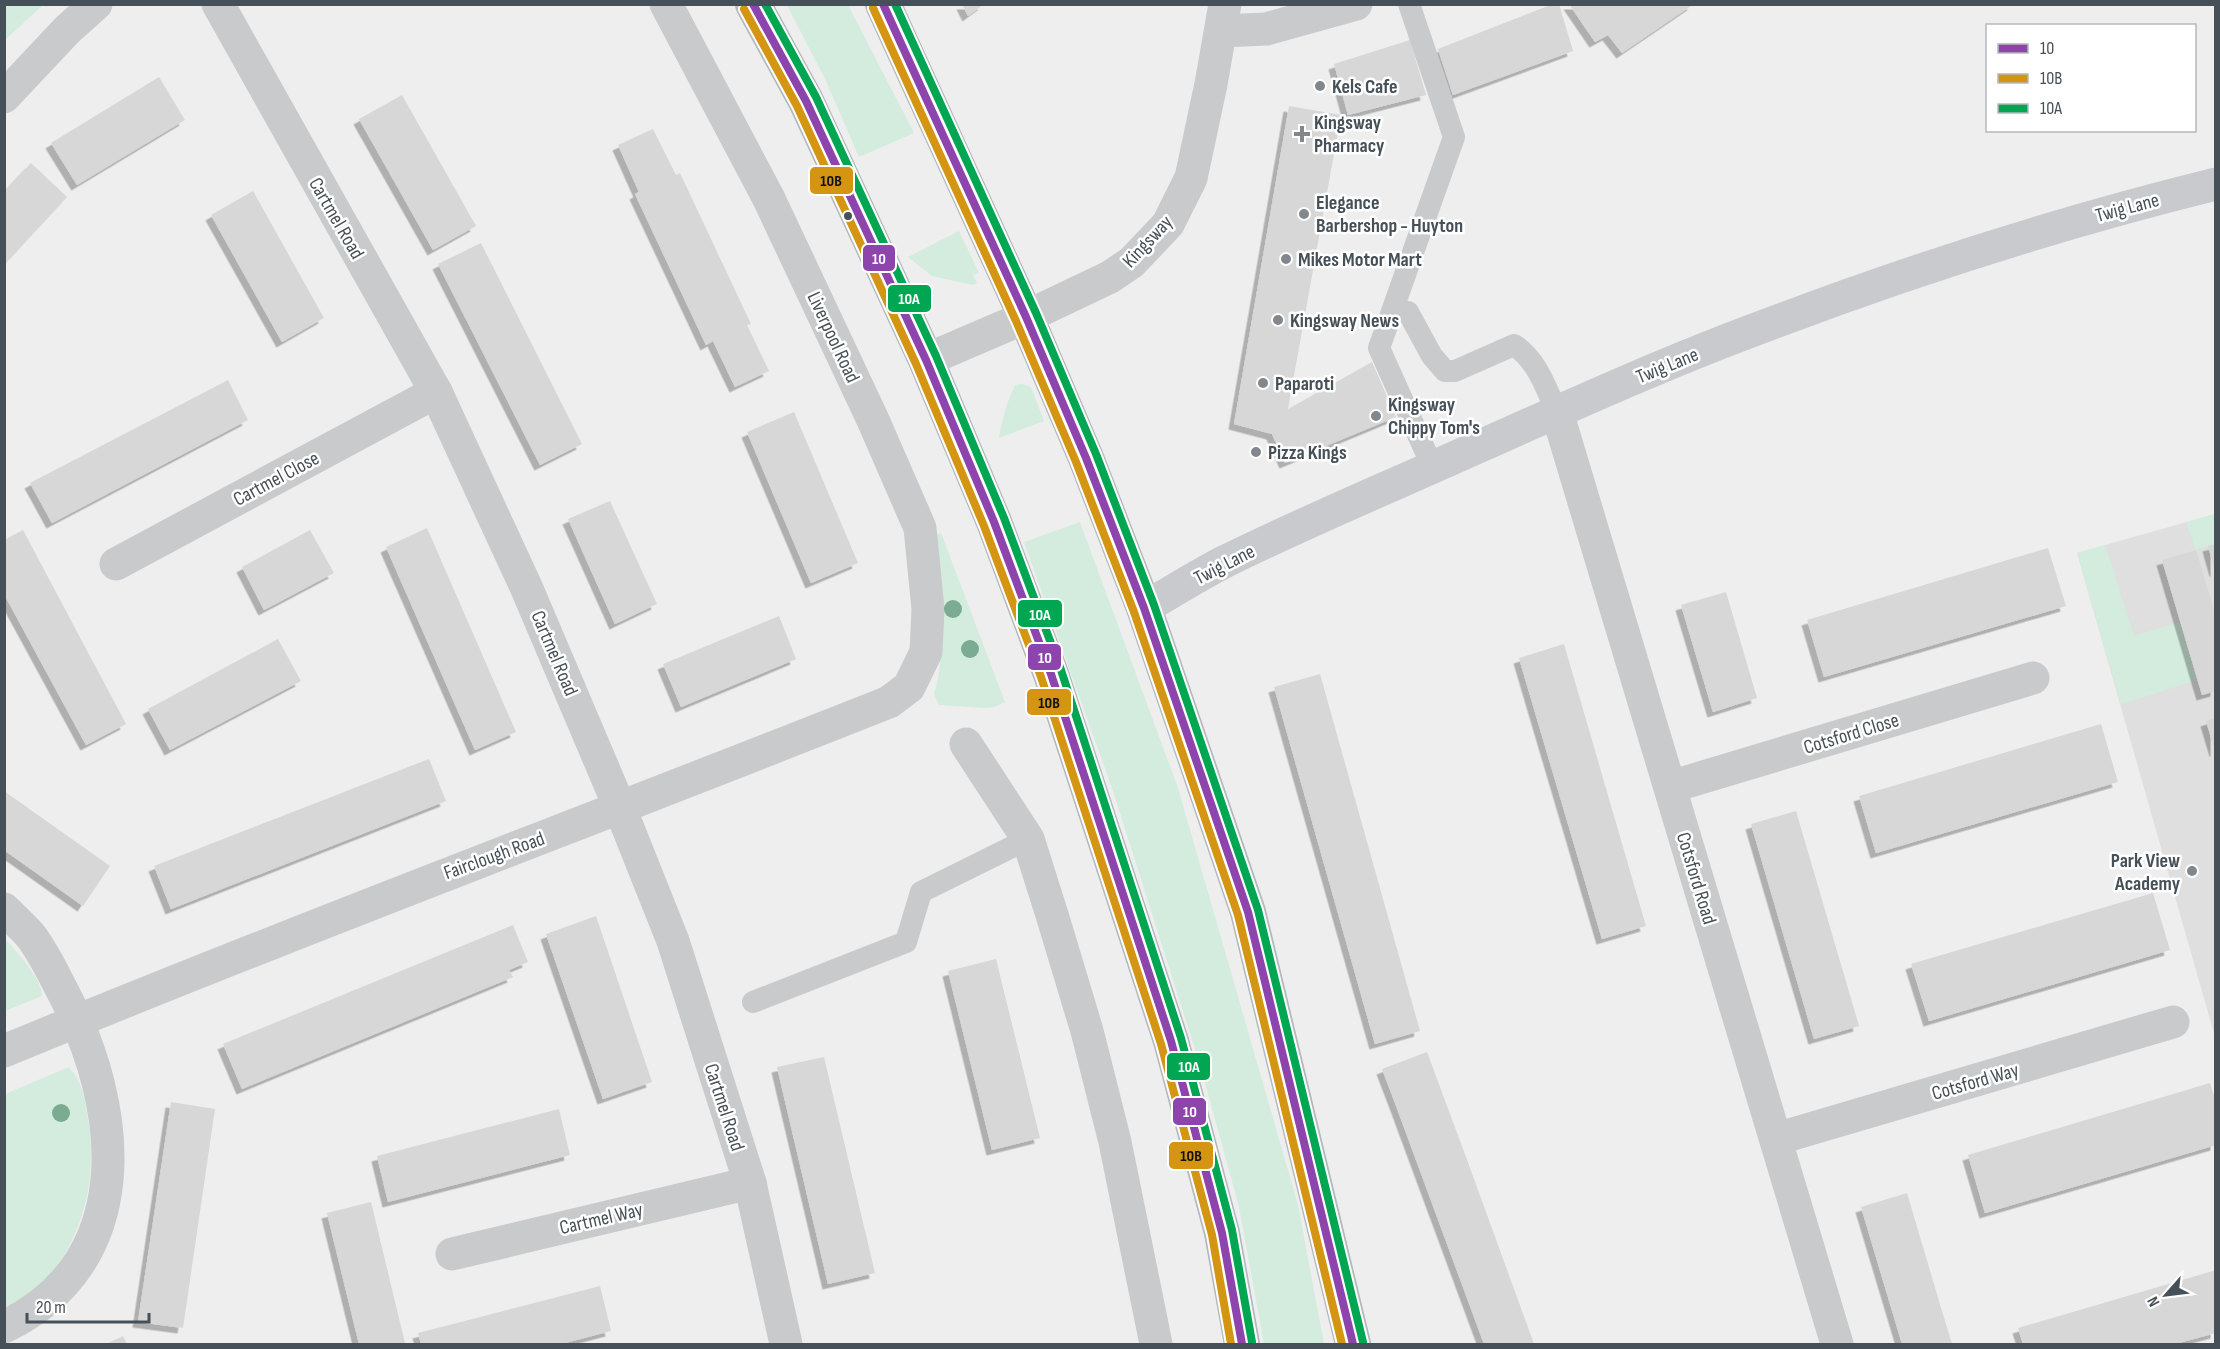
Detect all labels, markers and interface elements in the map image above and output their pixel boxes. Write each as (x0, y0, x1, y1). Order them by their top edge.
legend (1986, 24, 2196, 132)
text: 10 (2040, 38, 2054, 59)
text: 10B (2040, 68, 2062, 89)
place label: Kels Cafe (1332, 75, 1398, 99)
marker: Kels Cafe (1313, 79, 1327, 93)
text: 10A (2040, 98, 2062, 119)
place label: Kingsway Pharmacy (1314, 111, 1385, 158)
marker: Kingsway Pharmacy (1295, 127, 1309, 141)
line badge: 10B (809, 166, 854, 195)
text: 10B (820, 172, 842, 191)
street label: Cartmel Road (303, 173, 369, 264)
street label: Twig Lane (2093, 188, 2162, 228)
place label: Elegance Barbershop - Huyton (1316, 191, 1463, 238)
marker: Elegance Barbershop - Huyton (1297, 207, 1311, 221)
unlabelled marker (842, 210, 854, 222)
street label: Kingsway (1118, 210, 1178, 273)
line badge: 10 (862, 244, 896, 272)
place label: Mikes Motor Mart (1298, 248, 1422, 272)
text: 10 (872, 250, 886, 269)
marker: Mikes Motor Mart (1279, 252, 1293, 266)
line badge: 10A (887, 284, 932, 313)
street label: Liverpool Road (802, 288, 865, 387)
text: 10A (898, 290, 920, 309)
place label: Kingsway News (1290, 309, 1399, 333)
marker: Kingsway News (1271, 313, 1285, 327)
street label: Twig Lane (1633, 343, 1702, 389)
place label: Paparoti (1275, 372, 1334, 396)
marker: Paparoti (1256, 376, 1270, 390)
place label: Kingsway Chippy Tom's (1388, 393, 1480, 440)
marker: Kingsway Chippy Tom's (1369, 409, 1383, 423)
place label: Pizza Kings (1268, 441, 1347, 465)
marker: Pizza Kings (1249, 445, 1263, 459)
street label: Cartmel Close (229, 446, 324, 512)
street label: Twig Lane (1190, 539, 1259, 590)
line badge: 10A (1017, 599, 1063, 628)
text: 10A (1029, 606, 1051, 625)
street label: Cartmel Road (525, 607, 583, 700)
line badge: 10 (1027, 643, 1062, 671)
text: 10 (1038, 649, 1052, 668)
line badge: 10B (1026, 688, 1072, 716)
text: 10B (1038, 694, 1060, 713)
street label: Cotsford Close (1801, 708, 1902, 760)
street label: Fairclough Road (441, 827, 548, 885)
street label: Cotsford Road (1671, 829, 1721, 927)
place label: Park View Academy (2111, 849, 2181, 896)
marker: Park View Academy (2185, 864, 2199, 878)
line badge: 10A (1166, 1052, 1211, 1081)
text: 10A (1178, 1058, 1200, 1077)
street label: Cotsford Way (1929, 1058, 2022, 1106)
street label: Cartmel Road (699, 1061, 749, 1154)
line badge: 10 (1172, 1097, 1207, 1126)
text: 10 (1183, 1103, 1197, 1122)
line badge: 10B (1168, 1141, 1214, 1170)
text: 10B (1180, 1147, 1202, 1166)
street label: Cartmel Way (557, 1198, 645, 1240)
north arrow (2136, 1265, 2196, 1325)
scale bar (27, 1286, 148, 1324)
text: N (2144, 1293, 2164, 1310)
text: 20 m (36, 1297, 66, 1318)

